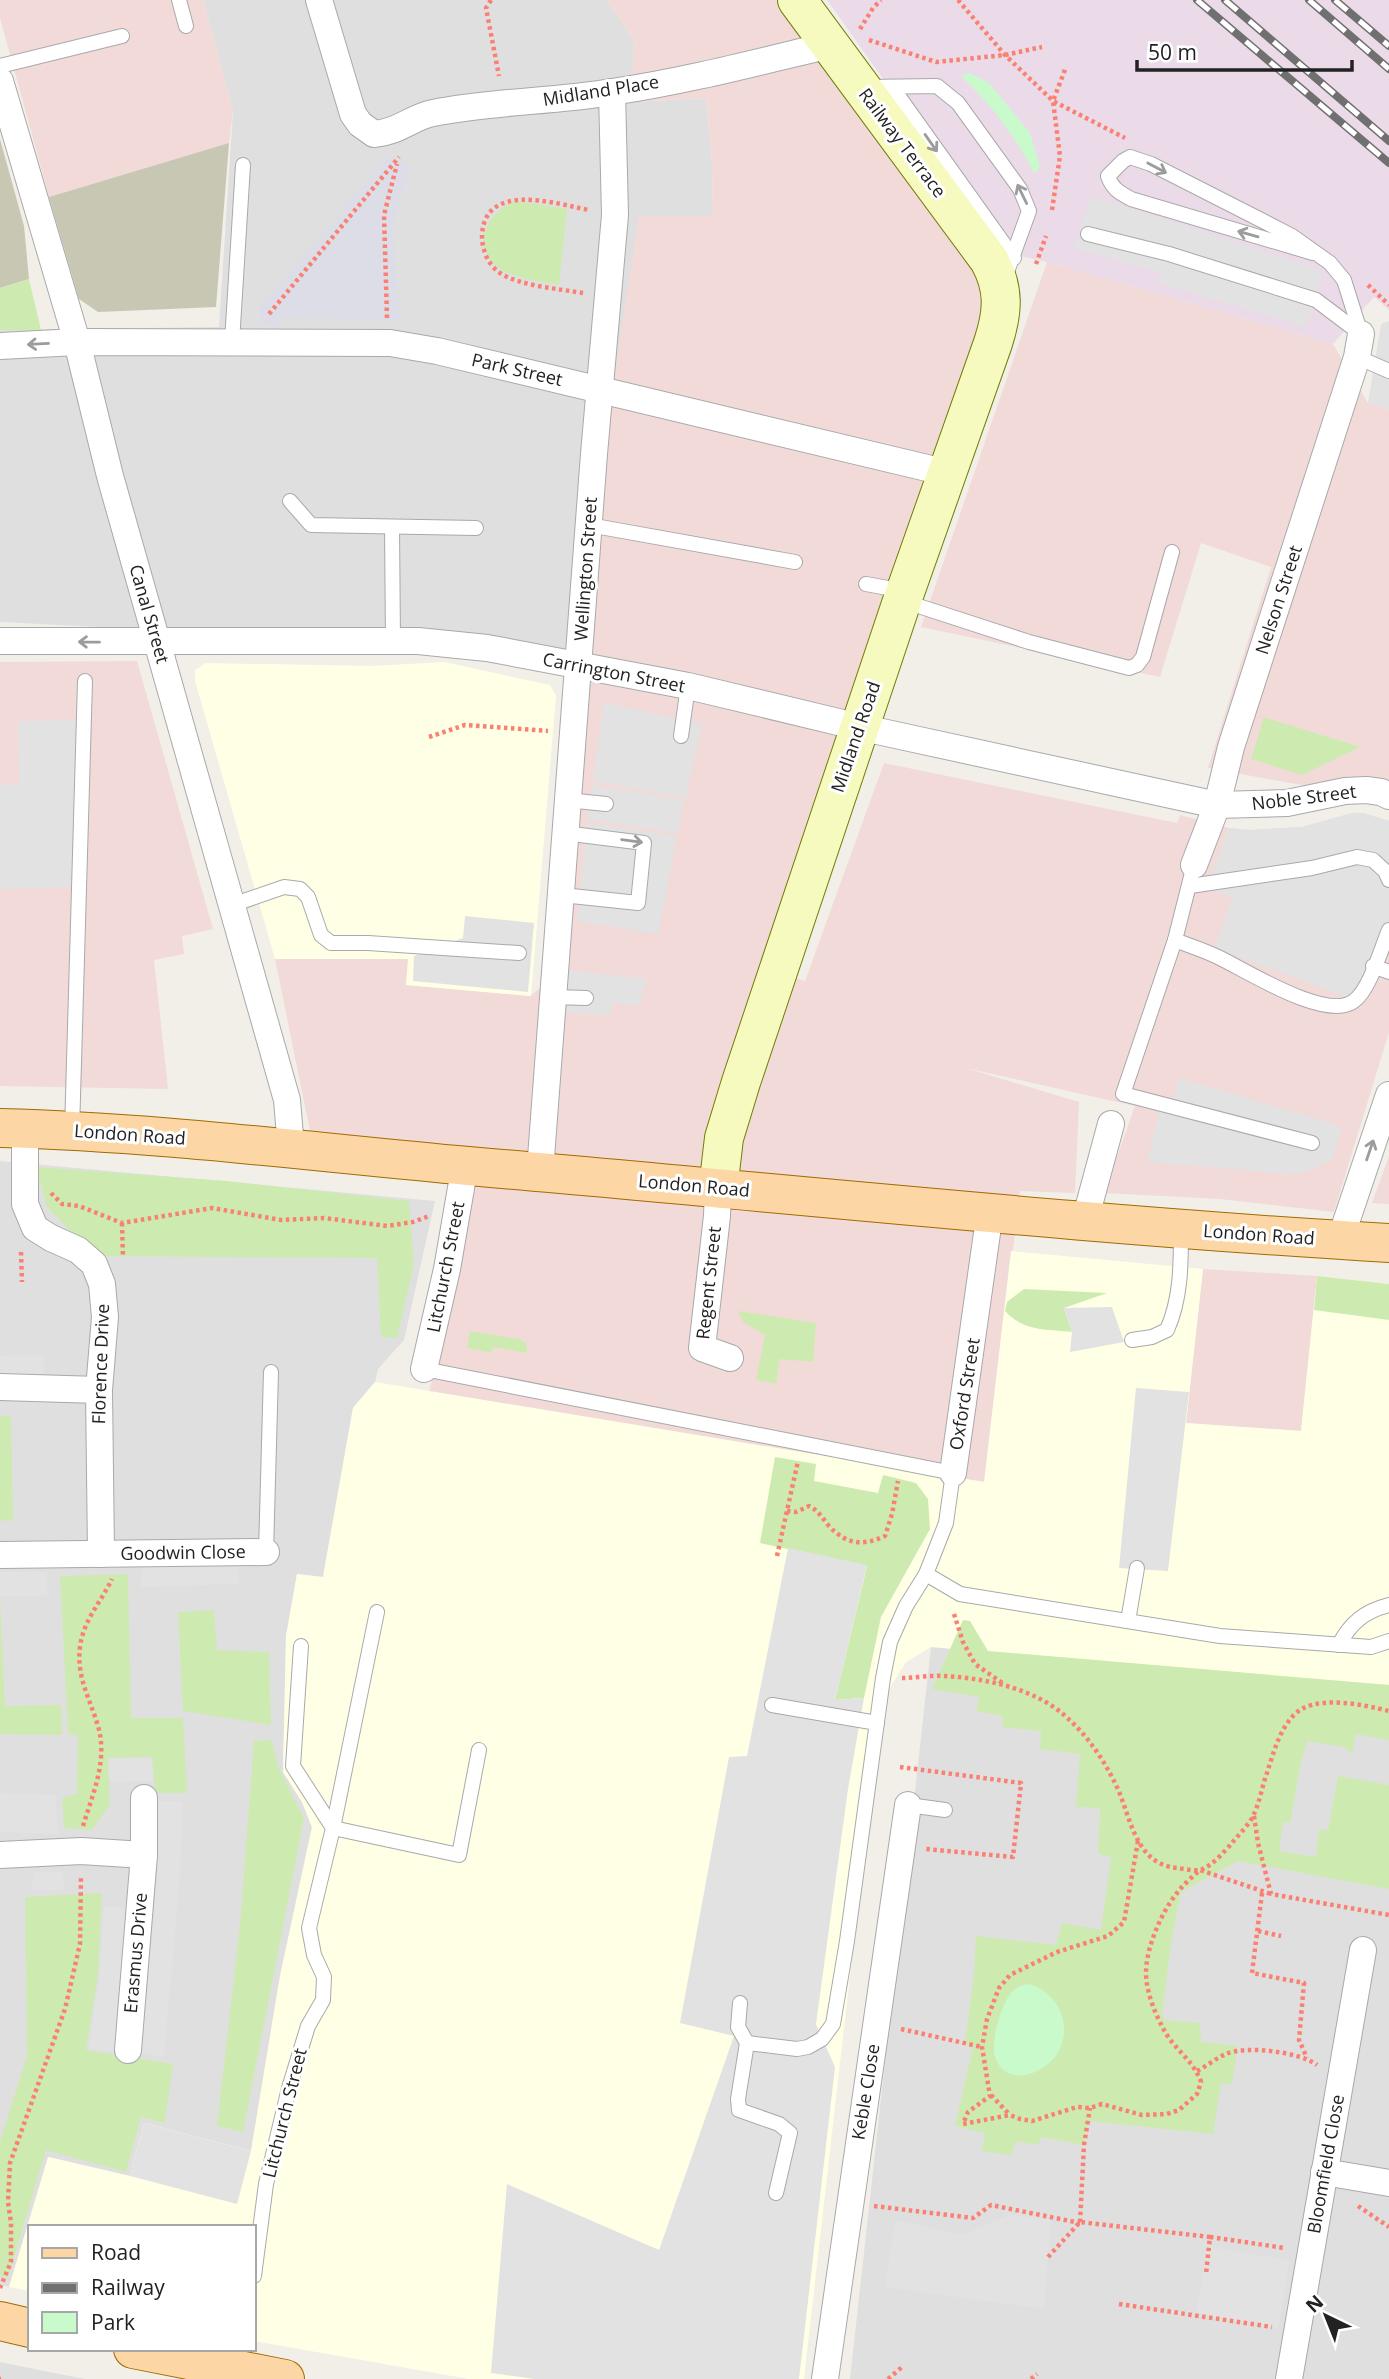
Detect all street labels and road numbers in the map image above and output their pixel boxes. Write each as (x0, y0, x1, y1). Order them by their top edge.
street label: Midland Place (541, 69, 661, 111)
street label: Railway Terrace (854, 83, 952, 202)
street label: Park Street (469, 347, 565, 391)
street label: Wellington Street (568, 496, 602, 642)
street label: Nelson Street (1249, 542, 1307, 657)
street label: Canal Street (124, 561, 176, 666)
street label: Carrington Street (541, 646, 687, 698)
street label: Midland Road (825, 678, 885, 795)
street label: Noble Street (1250, 779, 1357, 815)
street label: London Road (73, 1118, 187, 1150)
street label: London Road (637, 1168, 751, 1202)
street label: Litchurch Street (421, 1199, 469, 1334)
street label: London Road (1202, 1218, 1316, 1250)
street label: Regent Street (690, 1225, 726, 1341)
street label: Florence Drive (86, 1303, 114, 1425)
street label: Oxford Street (943, 1336, 985, 1452)
street label: Goodwin Close (120, 1539, 246, 1565)
street label: Erasmus Drive (118, 1892, 152, 2014)
street label: Keble Close (846, 2042, 884, 2142)
street label: Litchurch Street (256, 2045, 312, 2180)
street label: Bloomfield Close (1301, 2092, 1349, 2235)

